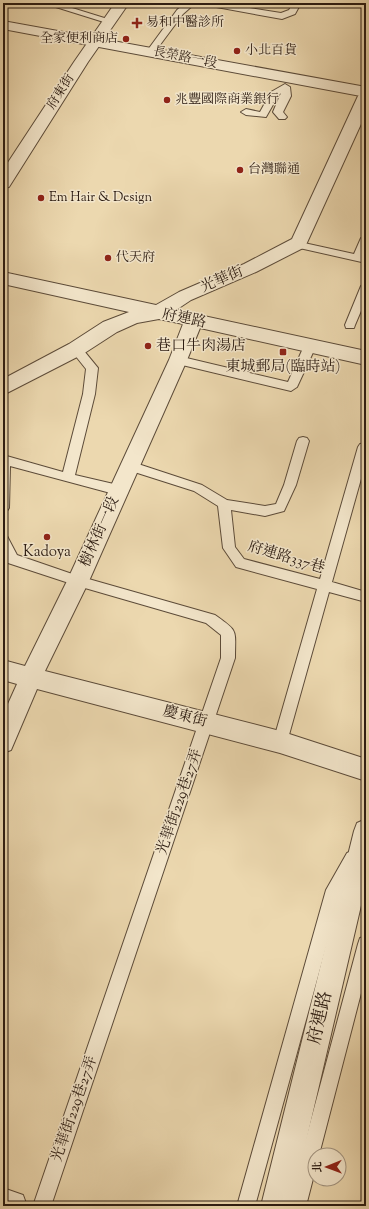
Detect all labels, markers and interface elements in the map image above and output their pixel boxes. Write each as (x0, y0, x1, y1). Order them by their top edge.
place label: 易和中醫診所 (146, 14, 224, 32)
marker: 易和中醫診所 (131, 17, 143, 29)
place label: 全家便利商店 (40, 30, 118, 48)
marker: 全家便利商店 (121, 34, 131, 44)
place label: 小北百貨 (245, 42, 297, 60)
street label: 長榮路一段 (151, 43, 219, 73)
marker: 小北百貨 (232, 46, 242, 56)
street label: 府東街 (43, 71, 79, 113)
place label: 兆豐國際商業銀行 (175, 91, 279, 109)
marker: 兆豐國際商業銀行 (162, 95, 172, 105)
place label: 台灣聯通 (248, 161, 300, 179)
marker: 台灣聯通 (235, 165, 245, 175)
place label: Em Hair & Design (49, 189, 152, 207)
marker: Em Hair & Design (36, 193, 46, 203)
place label: 代天府 (116, 249, 155, 267)
marker: 代天府 (103, 253, 113, 263)
street label: 光華街 (197, 262, 247, 298)
street label: 府連路 (160, 304, 208, 334)
place label: 巷口牛肉湯店 (156, 336, 246, 357)
marker: 巷口牛肉湯店 (143, 341, 153, 351)
marker: 東城郵局(臨時站) (278, 347, 288, 357)
place label: 東城郵局(臨時站) (226, 357, 340, 378)
street label: 樹林街一段 (75, 493, 125, 571)
marker: Kadoya (42, 532, 52, 542)
street label: 府連路337巷 (245, 536, 327, 580)
place label: Kadoya (23, 542, 71, 563)
street label: 慶東街 (161, 701, 209, 733)
street label: 光華街229巷27弄 (152, 746, 208, 858)
street label: 府連路 (302, 989, 340, 1047)
street label: 光華街229巷27弄 (47, 1053, 103, 1165)
north arrow (307, 1147, 347, 1187)
text: 北 (310, 1162, 326, 1173)

